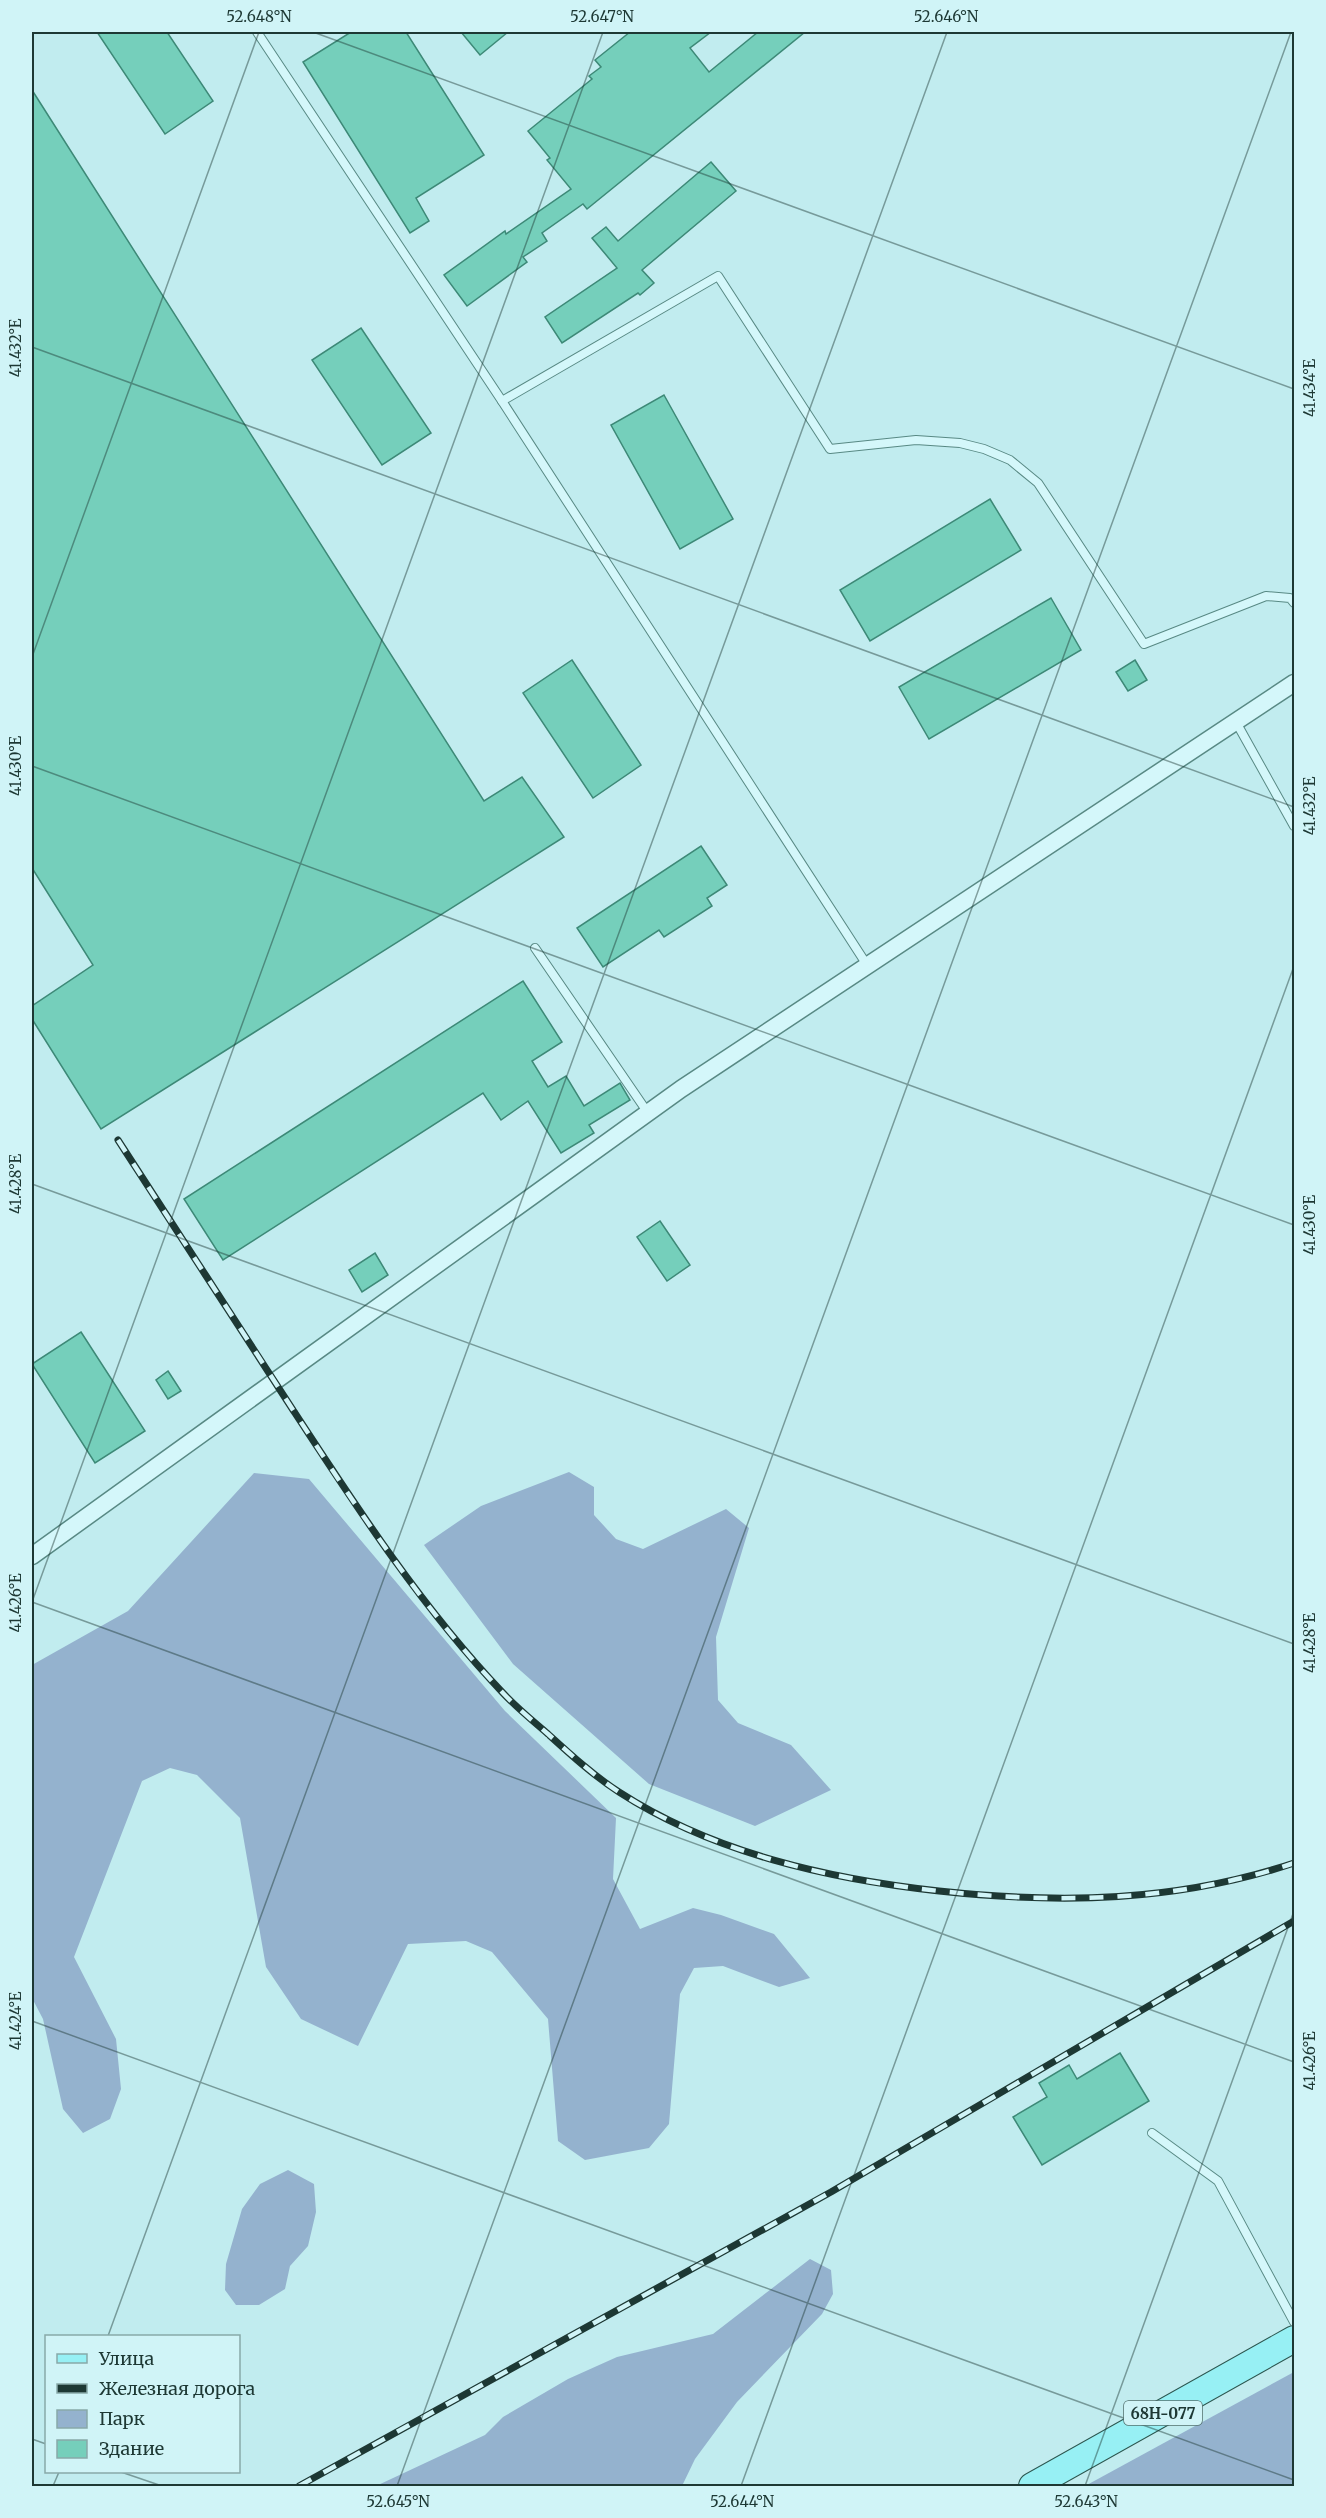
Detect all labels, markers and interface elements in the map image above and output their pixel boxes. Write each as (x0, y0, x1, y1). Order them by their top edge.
text: 52.648°N (226, 7, 292, 26)
text: 52.647°N (570, 7, 634, 26)
text: 52.646°N (914, 7, 979, 26)
text: 41.432°E (6, 318, 25, 377)
text: 41.434°E (1300, 359, 1319, 417)
text: 41.430°E (6, 736, 25, 796)
text: 41.432°E (1300, 776, 1319, 835)
text: 41.428°E (6, 1154, 25, 1214)
text: 41.430°E (1300, 1195, 1319, 1255)
text: 41.426°E (6, 1573, 25, 1633)
text: 41.428°E (1300, 1613, 1319, 1673)
text: 41.424°E (6, 1991, 25, 2050)
text: 41.426°E (1300, 2031, 1319, 2091)
legend (45, 2335, 240, 2473)
text: Улица (98, 2347, 154, 2370)
text: Железная дорога (99, 2377, 256, 2400)
road number: 68Н-077 (1124, 2401, 1202, 2425)
text: Парк (99, 2407, 145, 2430)
text: Здание (99, 2437, 164, 2460)
text: 52.645°N (366, 2492, 430, 2511)
text: 52.644°N (710, 2492, 774, 2511)
text: 52.643°N (1054, 2492, 1118, 2511)

